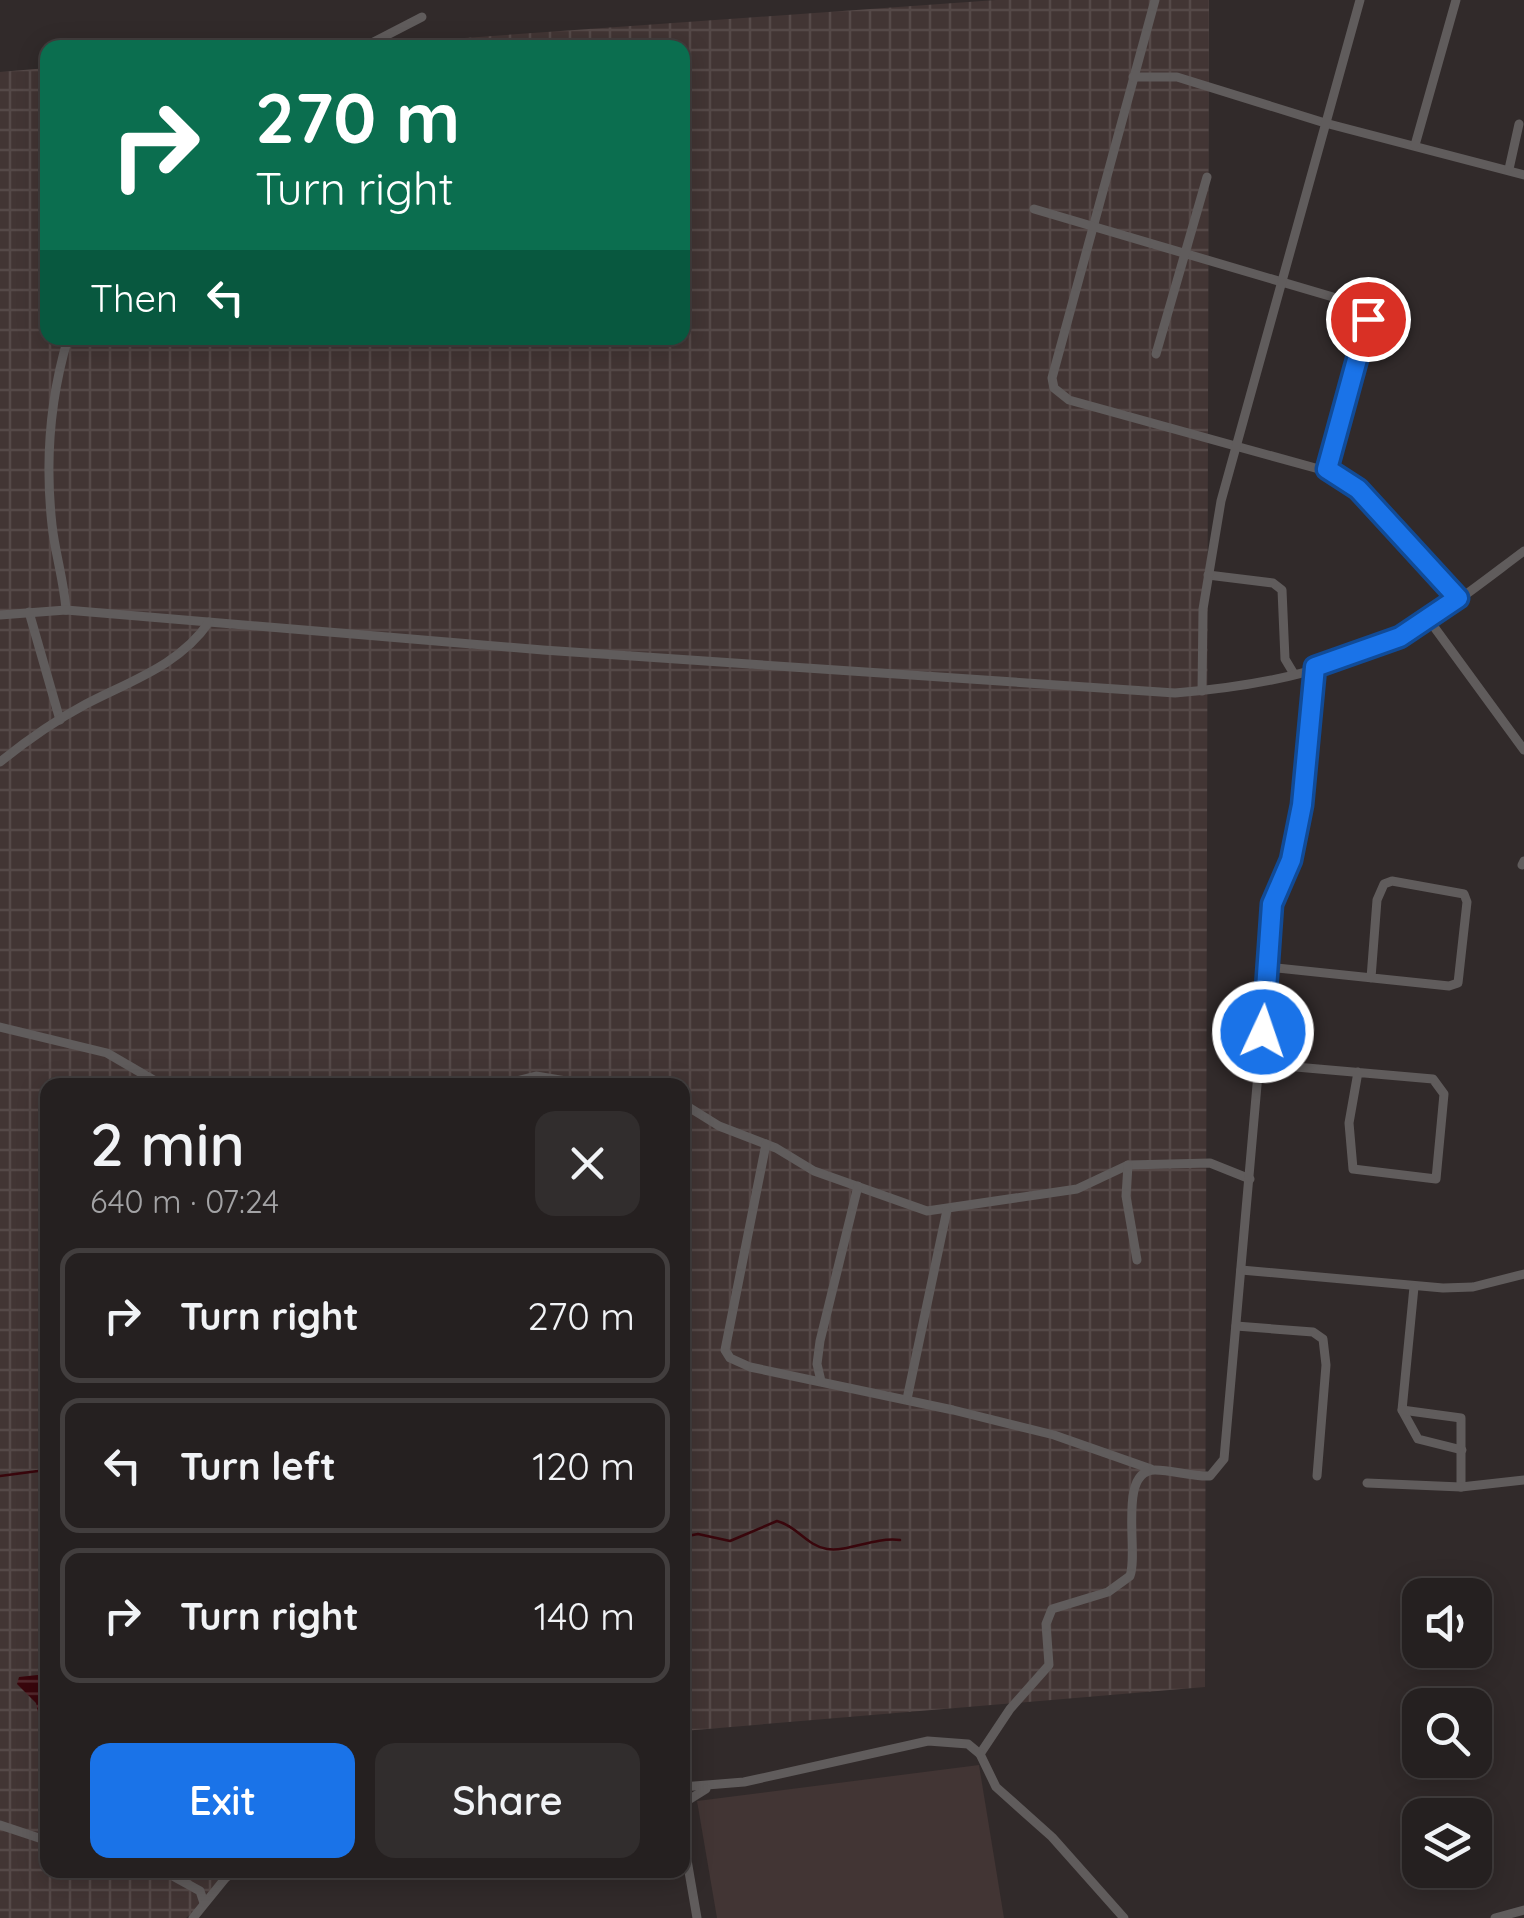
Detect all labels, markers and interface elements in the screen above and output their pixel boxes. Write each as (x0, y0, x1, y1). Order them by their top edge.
text: 270 m (255, 73, 460, 161)
icon: right (90, 80, 220, 210)
text: Turn right (255, 160, 454, 216)
icon: left (198, 270, 253, 325)
text: Then (90, 274, 178, 322)
pin (1326, 277, 1411, 362)
icon: arrive (1341, 292, 1396, 347)
position arrow (1211, 980, 1315, 1084)
text: 2 min (90, 1106, 245, 1181)
button: close (535, 1111, 640, 1216)
text: 640 m · 07:24 (90, 1181, 279, 1221)
icon: right (95, 1288, 150, 1343)
text: Turn right (180, 1292, 359, 1340)
text: 270 m (528, 1292, 635, 1340)
icon: left (95, 1438, 150, 1493)
text: Turn left (180, 1442, 336, 1490)
text: 120 m (532, 1442, 635, 1490)
map controls (1402, 1578, 1492, 1888)
button: sound (1402, 1578, 1492, 1668)
icon: right (95, 1588, 150, 1643)
text: Turn right (180, 1592, 359, 1640)
text: 140 m (534, 1592, 635, 1640)
button: search (1402, 1688, 1492, 1778)
button: Exit (90, 1743, 355, 1858)
button: Share (375, 1743, 640, 1858)
button: layers (1402, 1798, 1492, 1888)

